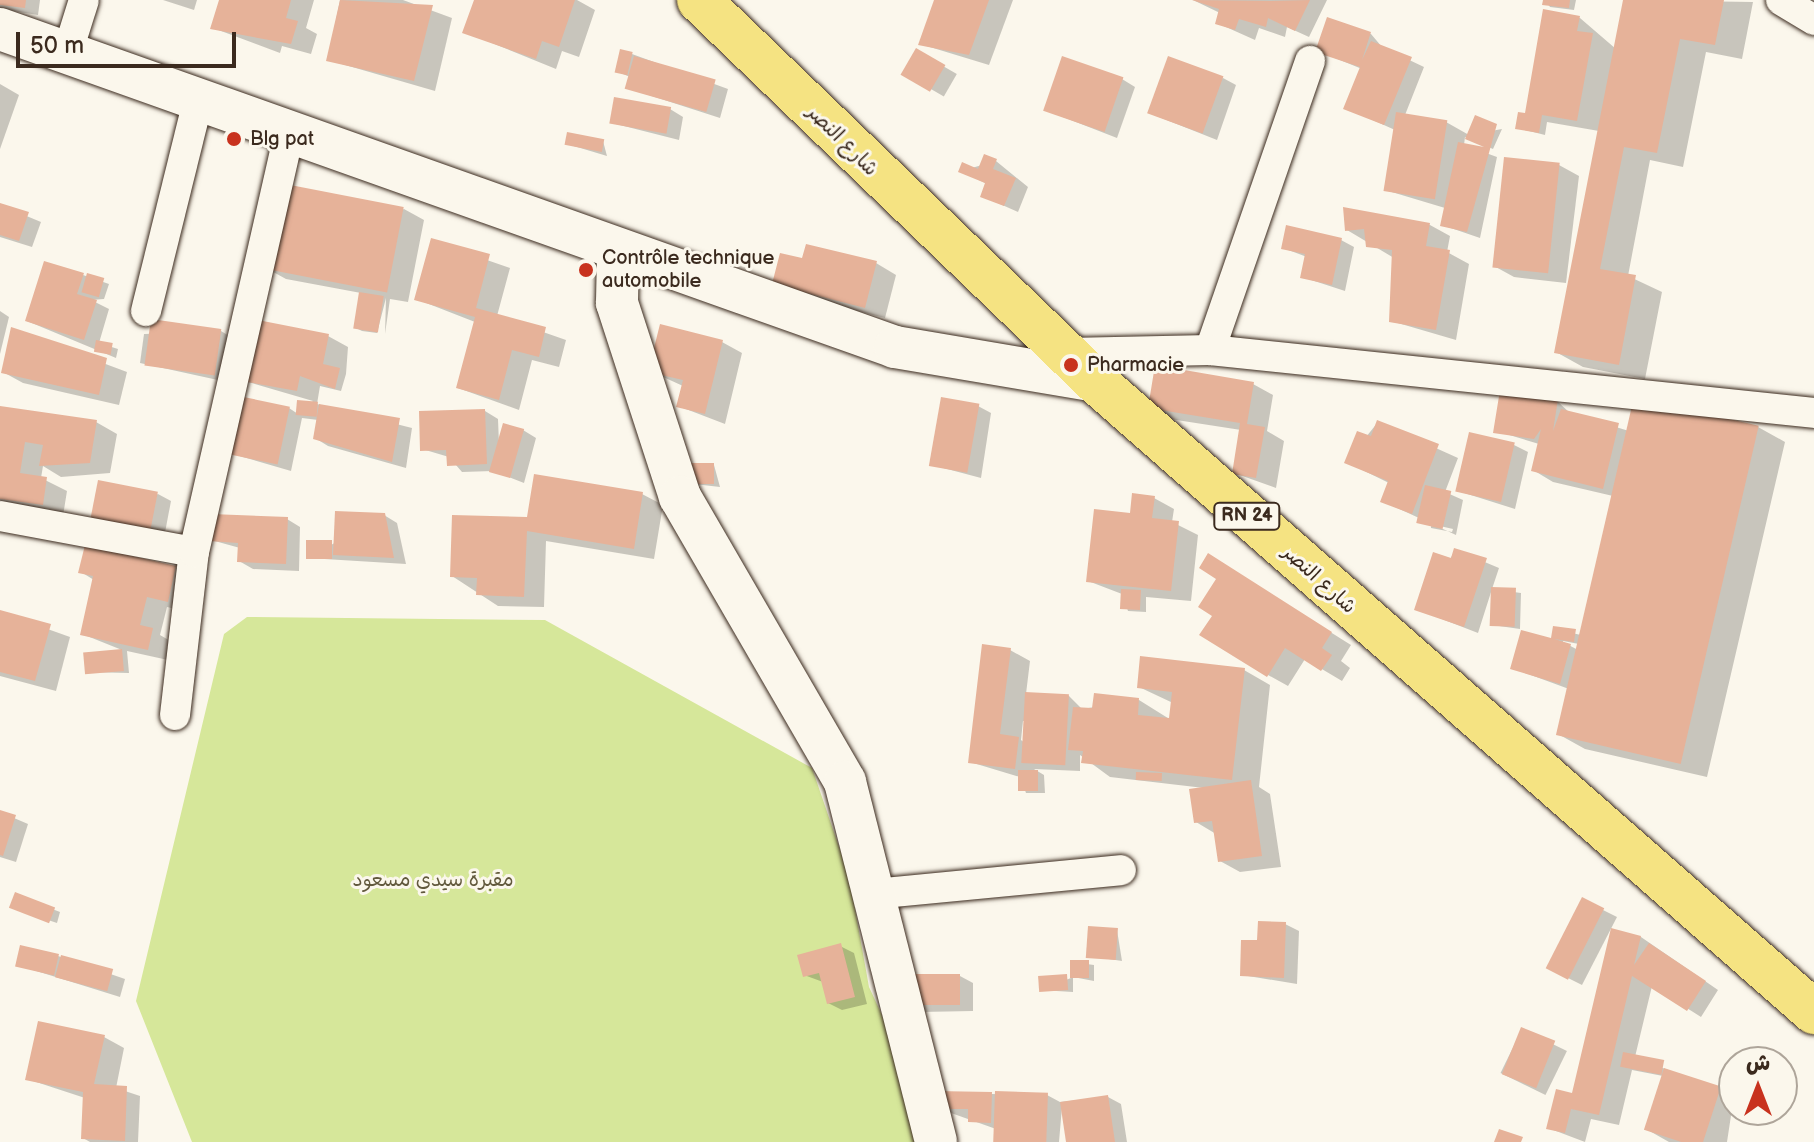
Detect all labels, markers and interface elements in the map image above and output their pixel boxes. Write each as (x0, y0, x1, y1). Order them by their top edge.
scale bar (20, 16, 240, 66)
text: 50 m (30, 31, 84, 60)
street label: شارع النصر (802, 101, 882, 181)
place label: Blg pat (250, 127, 314, 151)
marker: Blg pat (225, 130, 243, 148)
place label: Contrôle technique automobile (602, 246, 774, 293)
marker: Contrôle technique automobile (577, 261, 595, 279)
place label: Pharmacie (1087, 353, 1184, 377)
marker: Pharmacie (1062, 356, 1080, 374)
road number: RN 24 (1213, 502, 1281, 530)
street label: شارع النصر (1277, 541, 1361, 619)
park label: مقبرة سيدي مسعود (352, 868, 514, 892)
north arrow (1718, 1046, 1798, 1126)
text: ش (1746, 1050, 1770, 1077)

